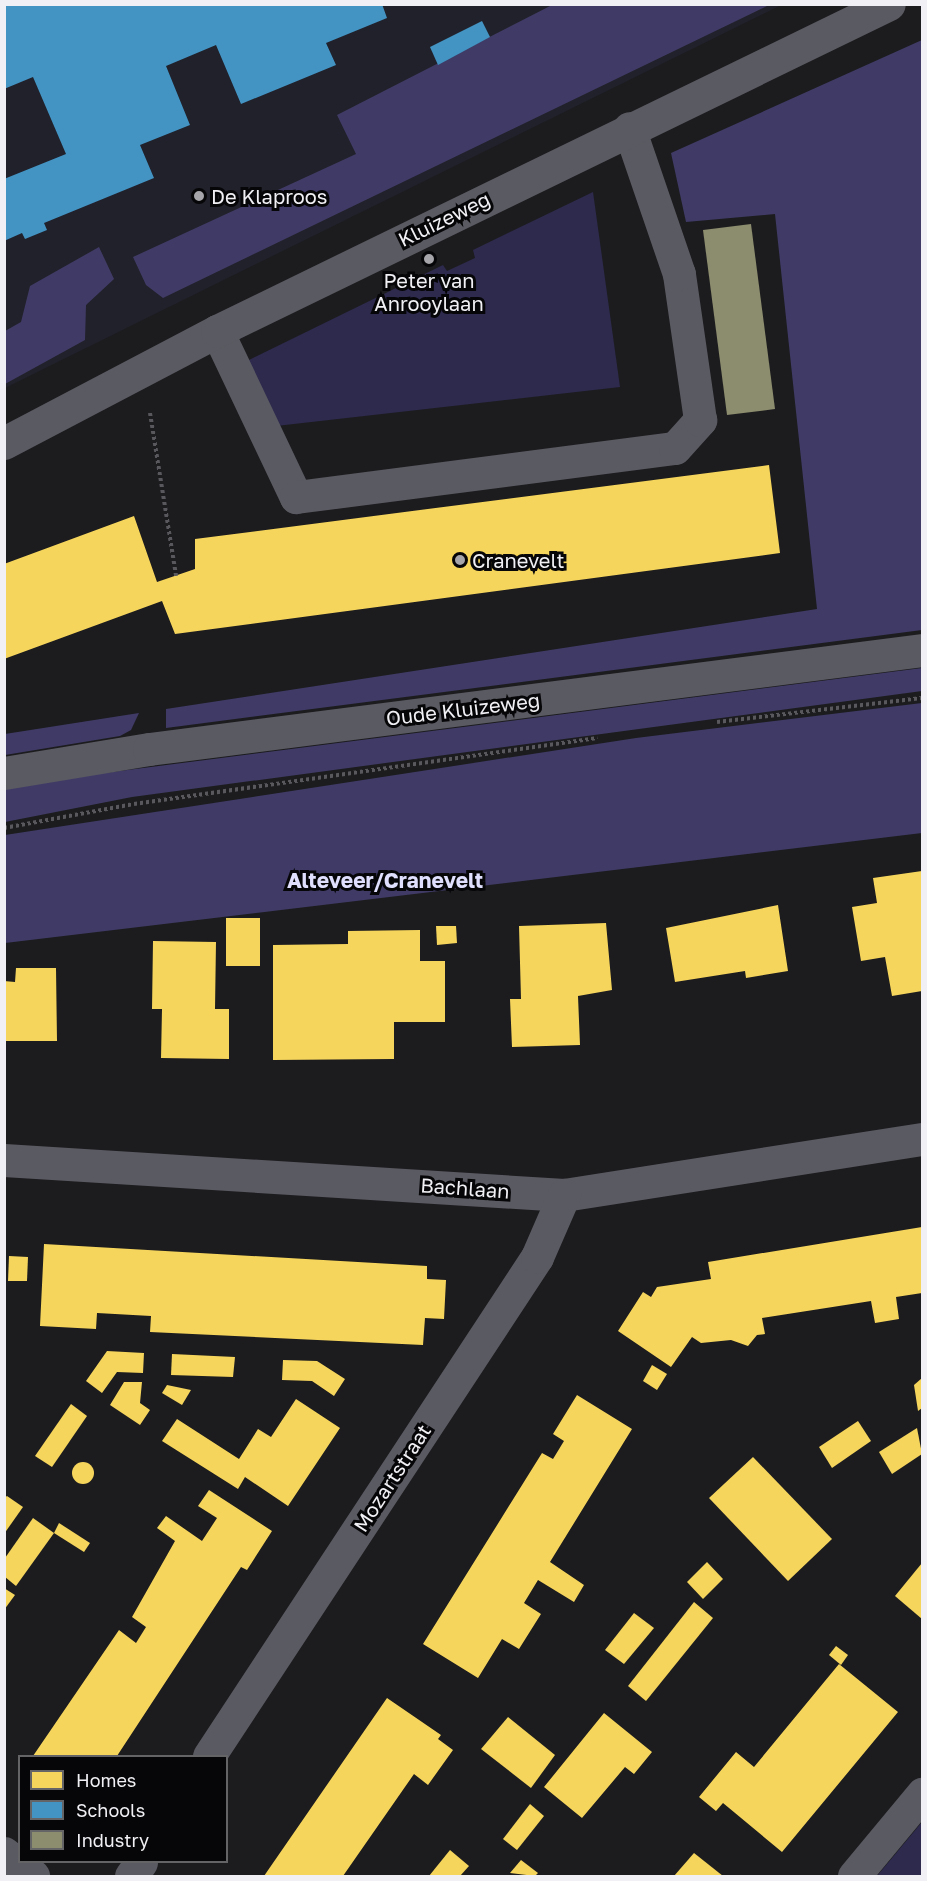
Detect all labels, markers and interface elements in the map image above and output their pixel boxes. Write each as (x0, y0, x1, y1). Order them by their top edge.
place label: De Klaproos (211, 184, 327, 208)
street label: Kluizeweg (394, 187, 494, 251)
marker: De Klaproos (192, 189, 206, 203)
marker: Peter van Anrooylaan (422, 252, 436, 266)
place label: Peter van Anrooylaan (374, 268, 484, 315)
place label: Cranevelt (472, 548, 564, 572)
marker: Cranevelt (453, 553, 467, 567)
street label: Oude Kluizeweg (385, 688, 541, 730)
district label: Alteveer/Cranevelt (287, 867, 483, 893)
street label: Bachlaan (420, 1173, 510, 1203)
street label: Mozartstraat (348, 1420, 436, 1536)
legend (18, 1755, 228, 1863)
text: Homes (76, 1769, 136, 1791)
text: Schools (76, 1799, 145, 1821)
text: Industry (76, 1829, 149, 1851)

